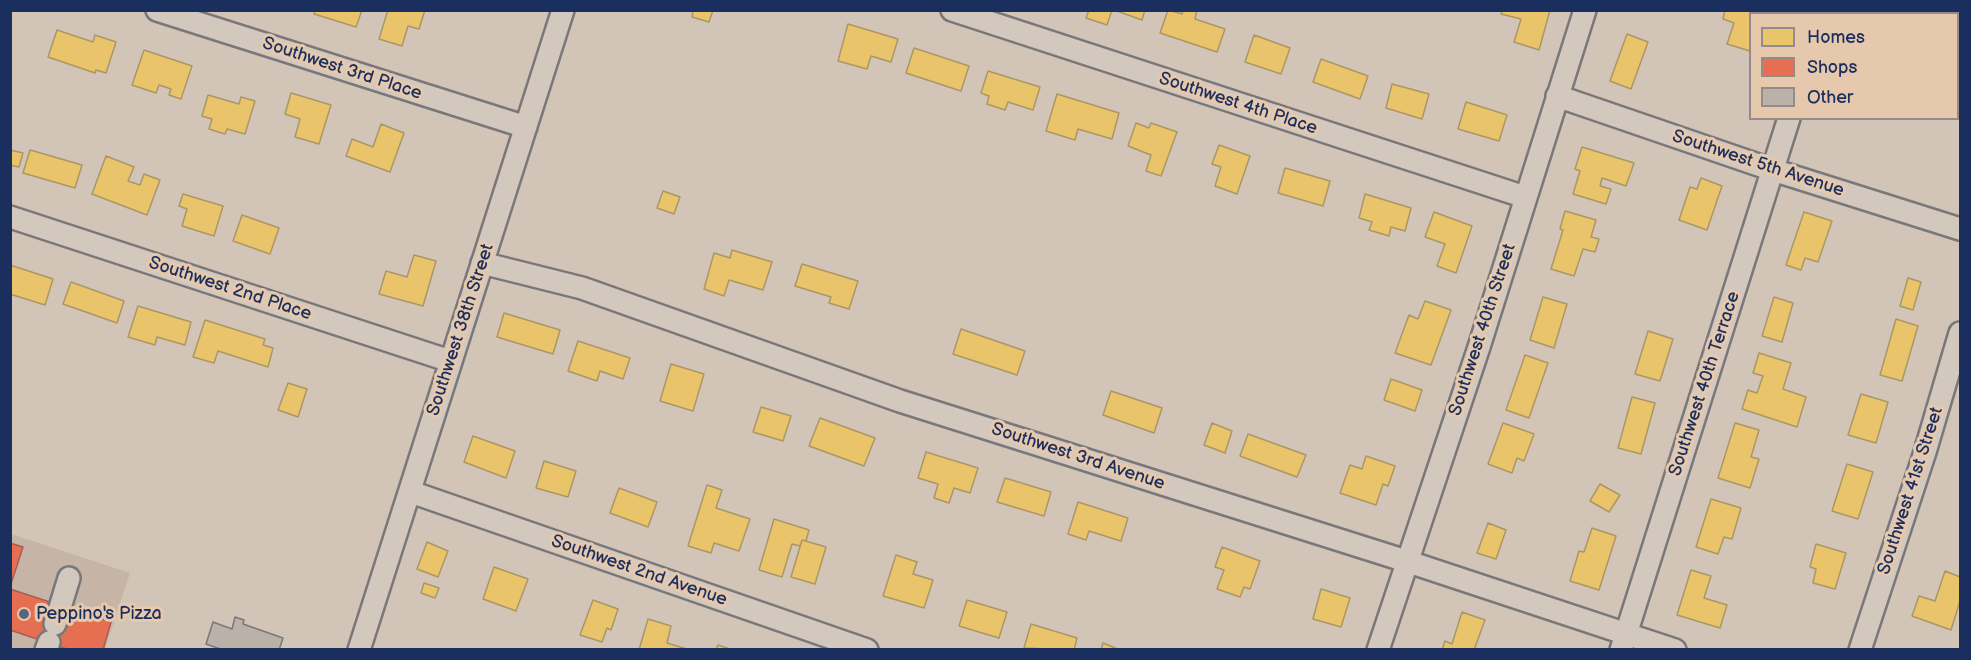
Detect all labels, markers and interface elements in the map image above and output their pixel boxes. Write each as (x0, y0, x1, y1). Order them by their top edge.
legend (1749, 12, 1959, 120)
text: Homes (1807, 27, 1865, 48)
street label: Southwest 3rd Place (260, 33, 424, 105)
text: Shops (1807, 57, 1857, 78)
street label: Southwest 4th Place (1156, 68, 1320, 140)
text: Other (1807, 87, 1853, 108)
street label: Southwest 5th Avenue (1669, 126, 1847, 202)
street label: Southwest 38th Street (423, 241, 499, 419)
street label: Southwest 40th Street (1445, 241, 1521, 419)
street label: Southwest 2nd Place (146, 252, 314, 326)
street label: Southwest 40th Terrace (1665, 289, 1745, 479)
street label: Southwest 41st Street (1874, 404, 1948, 578)
street label: Southwest 3rd Avenue (989, 419, 1167, 495)
street label: Southwest 2nd Avenue (548, 531, 730, 611)
place label: Peppino's Pizza (36, 603, 162, 625)
marker: Peppino's Pizza (17, 607, 31, 621)

